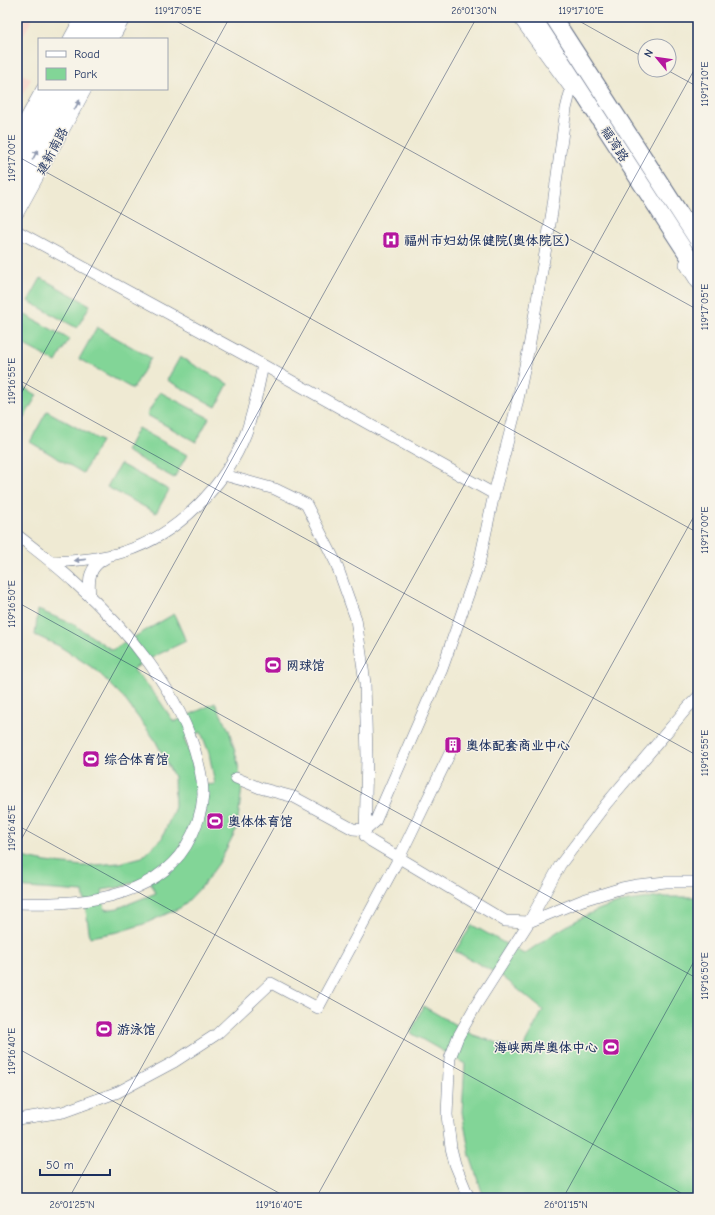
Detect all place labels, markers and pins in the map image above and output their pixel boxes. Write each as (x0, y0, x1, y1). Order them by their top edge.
hospital icon: 福州市妇幼保健院(奥体院区) (381, 230, 401, 250)
place label: 福州市妇幼保健院(奥体院区) (404, 233, 569, 248)
sports icon: 网球馆 (263, 655, 283, 675)
place label: 网球馆 (286, 658, 325, 673)
building icon: 奥体配套商业中心 (443, 735, 463, 755)
place label: 奥体配套商业中心 (466, 738, 570, 753)
sports icon: 综合体育馆 (81, 749, 101, 769)
place label: 综合体育馆 (104, 752, 169, 767)
sports icon: 奥体体育馆 (205, 811, 225, 831)
place label: 奥体体育馆 (228, 814, 293, 829)
sports icon: 游泳馆 (94, 1019, 114, 1039)
place label: 游泳馆 (117, 1022, 156, 1037)
sports icon: 海峡两岸奥体中心 (601, 1037, 621, 1057)
place label: 海峡两岸奥体中心 (494, 1040, 598, 1055)

